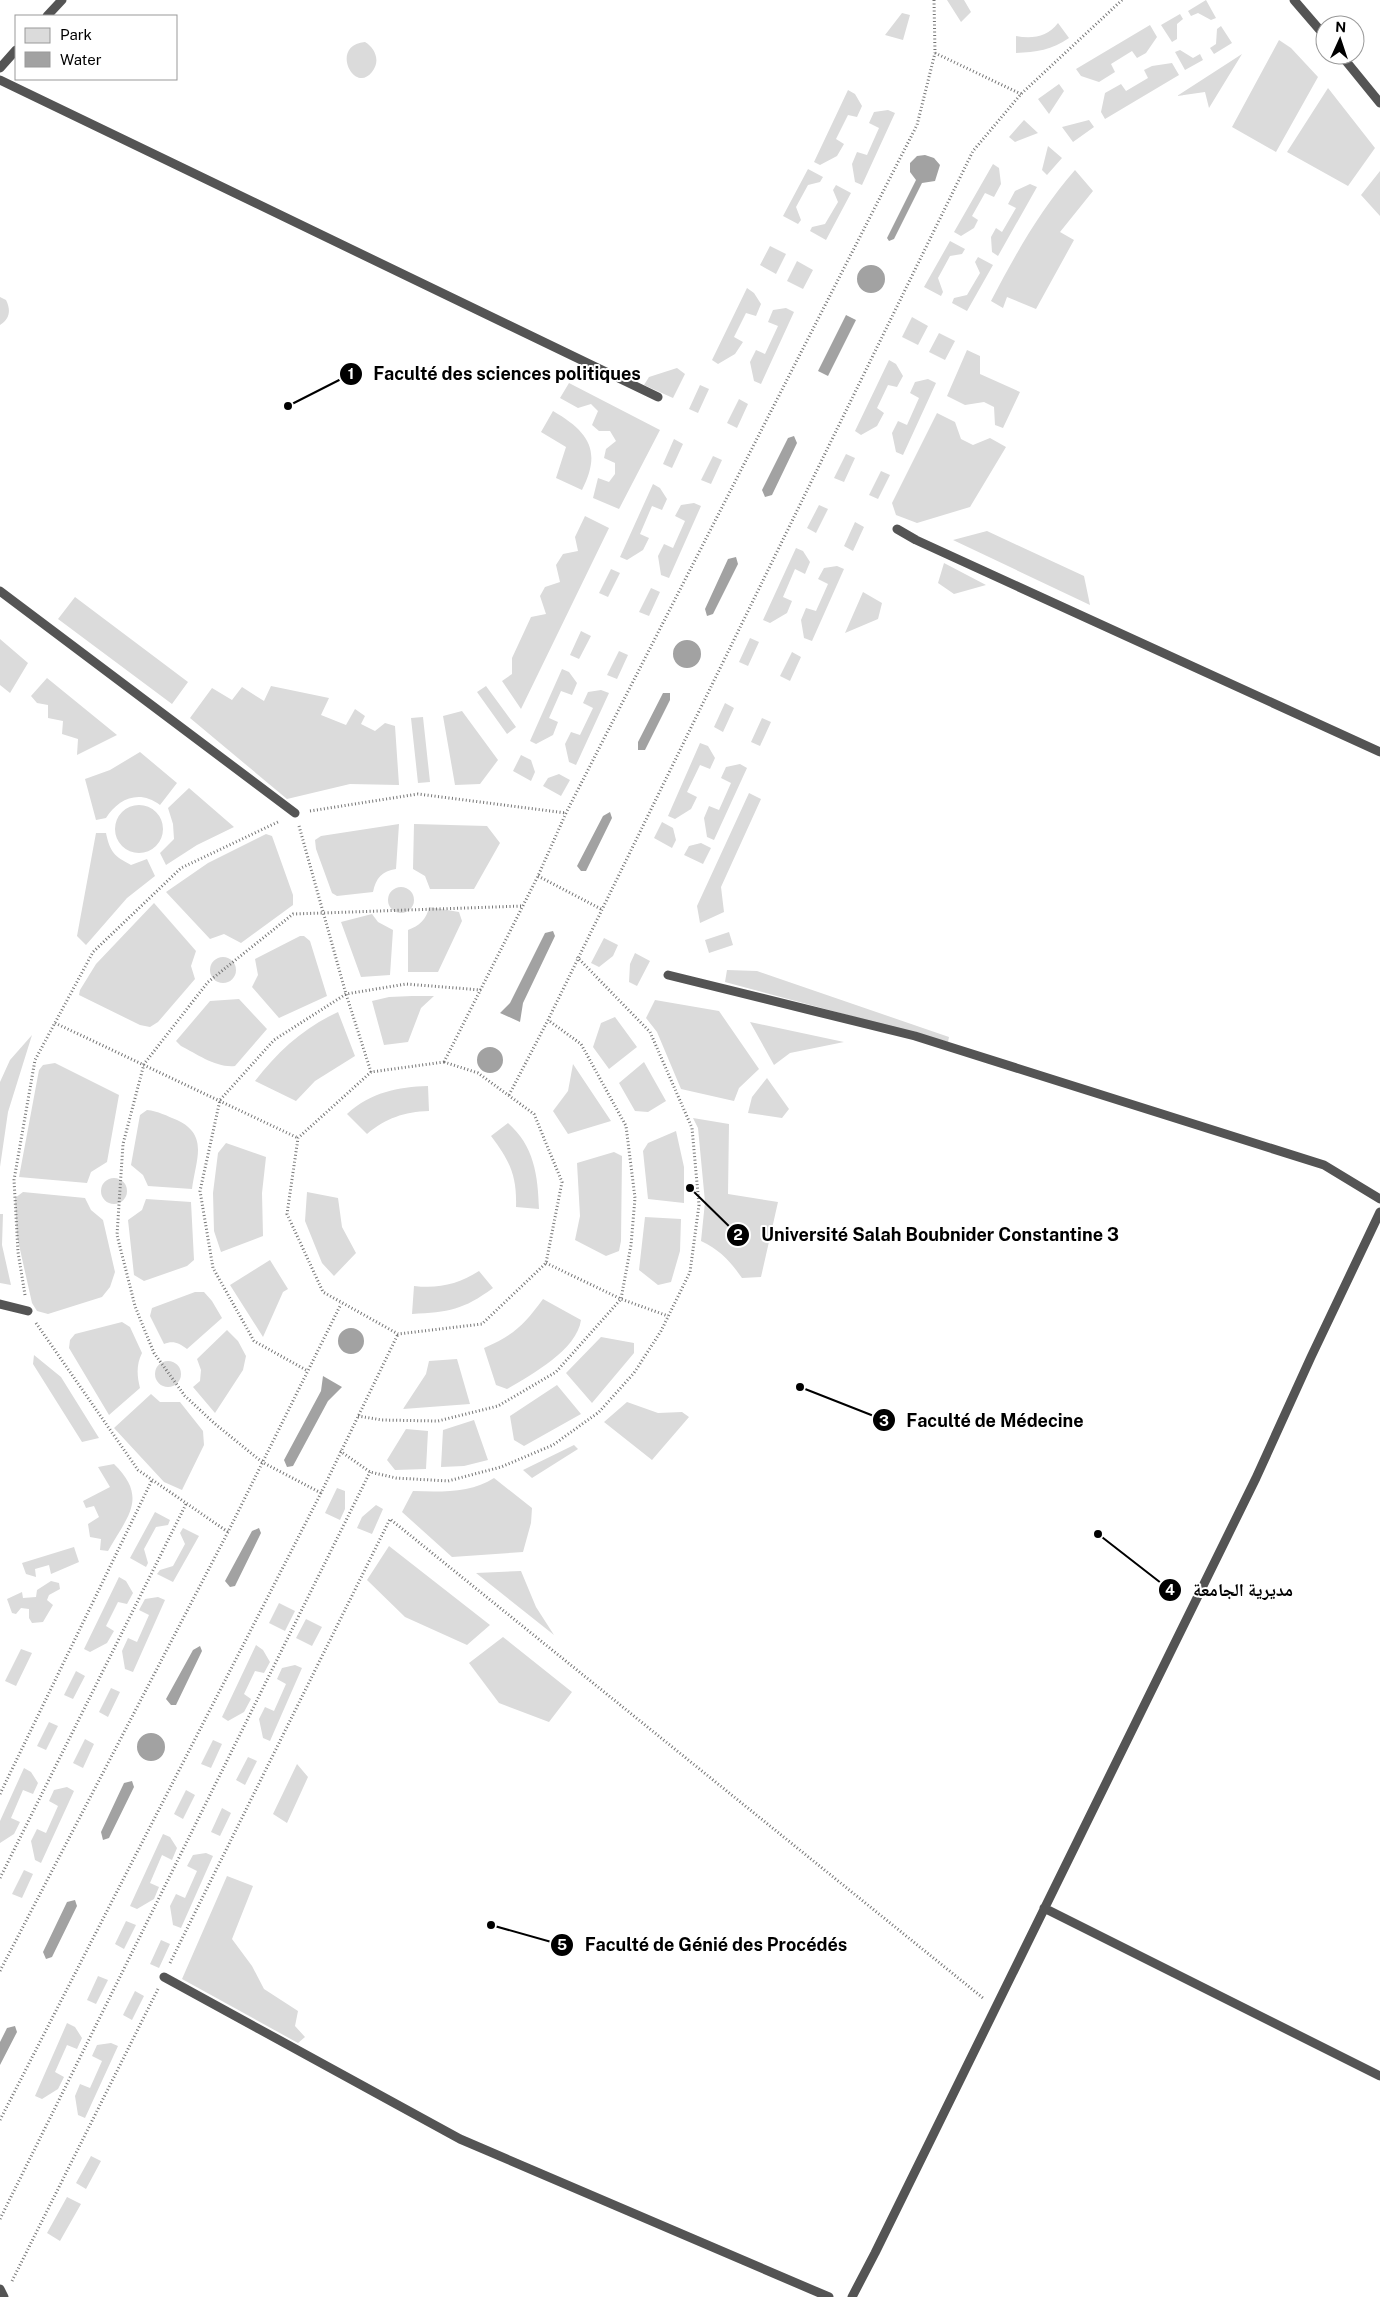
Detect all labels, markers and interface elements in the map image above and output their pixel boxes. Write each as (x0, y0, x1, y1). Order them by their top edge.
legend (15, 15, 178, 80)
north arrow (1315, 15, 1365, 65)
text: N (1335, 19, 1347, 35)
text: Park (60, 26, 92, 43)
text: Water (60, 51, 102, 68)
callout: Faculté des sciences politiques (338, 358, 651, 391)
text: Faculté des sciences politiques (373, 363, 641, 384)
text: 1 (348, 365, 354, 382)
callout: Université Salah Boubnider Constantine 3 (726, 1218, 1129, 1251)
text: Université Salah Boubnider Constantine 3 (761, 1224, 1119, 1245)
text: 2 (733, 1226, 743, 1243)
callout: Faculté de Médecine (871, 1404, 1094, 1437)
text: Faculté de Médecine (906, 1410, 1084, 1431)
text: 3 (879, 1412, 889, 1429)
callout: مديرية الجامعة (1158, 1574, 1303, 1607)
text: مديرية الجامعة (1193, 1579, 1293, 1600)
text: 4 (1165, 1581, 1175, 1598)
callout: Faculté de Génié des Procédés (550, 1928, 858, 1961)
text: Faculté de Génié des Procédés (585, 1934, 847, 1955)
text: 5 (557, 1936, 567, 1953)

